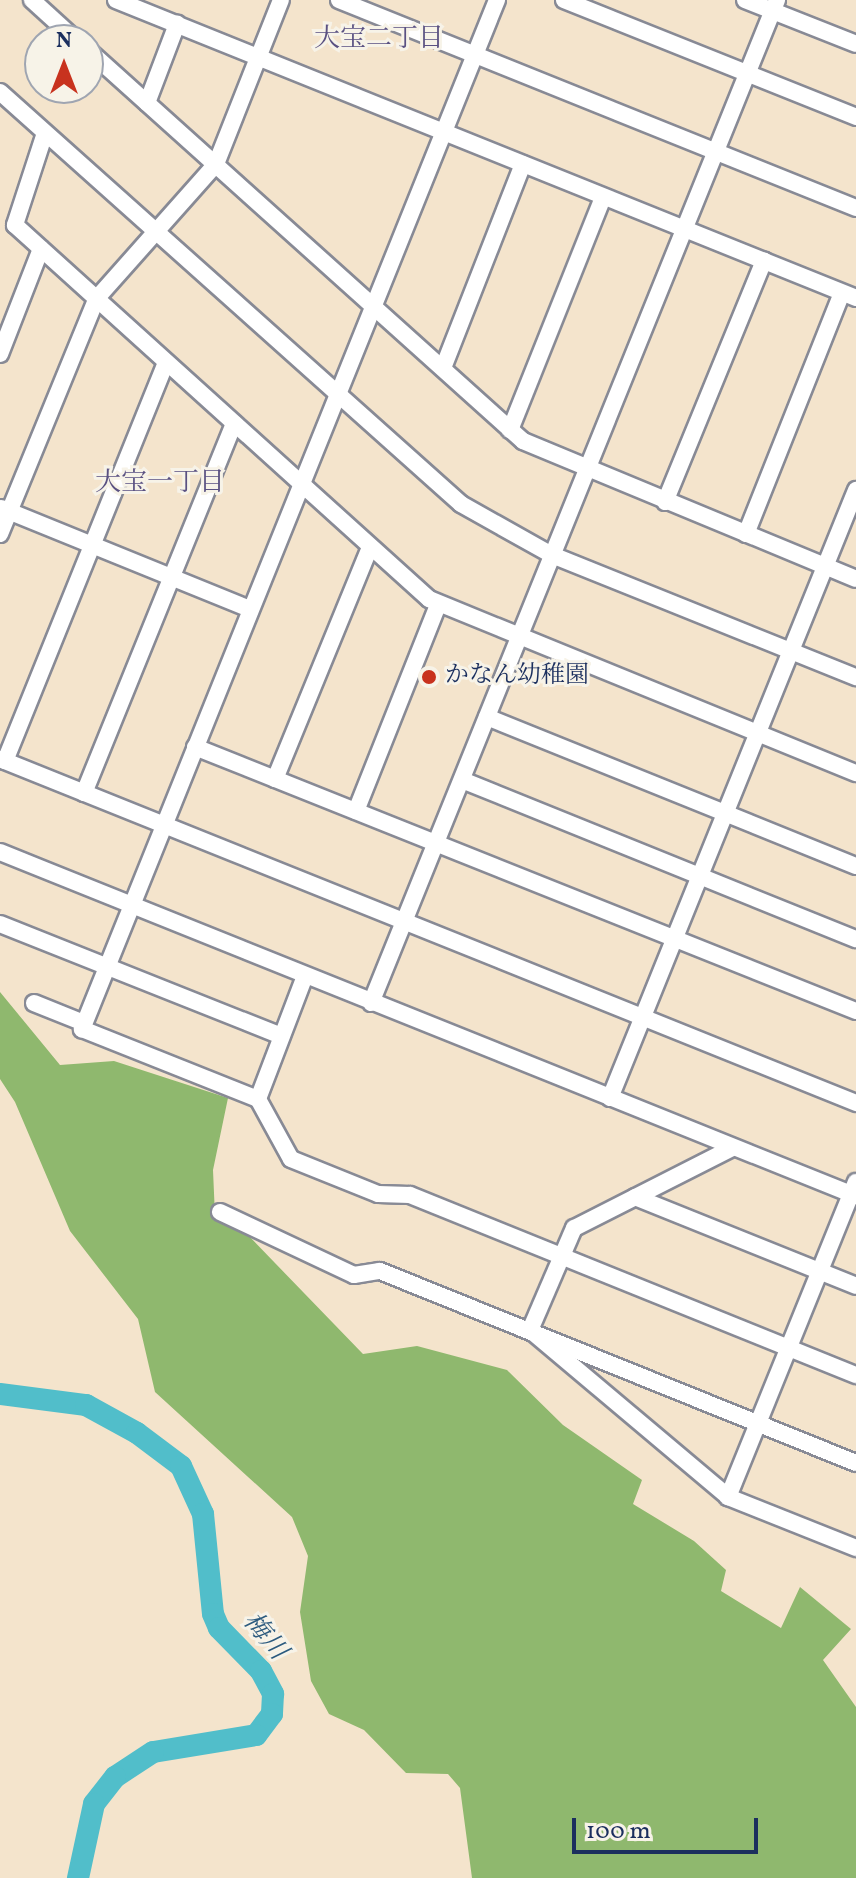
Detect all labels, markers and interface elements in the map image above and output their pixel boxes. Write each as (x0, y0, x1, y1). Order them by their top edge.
north arrow (24, 24, 104, 104)
district label: 大宝二丁目 (314, 24, 444, 56)
text: N (56, 26, 72, 57)
district label: 大宝一丁目 (95, 468, 225, 500)
place label: かなん幼稚園 (445, 663, 589, 691)
marker: かなん幼稚園 (420, 668, 438, 686)
water label: 梅川 (235, 1607, 293, 1667)
scale bar (576, 1802, 762, 1852)
text: 100 m (586, 1815, 651, 1849)

